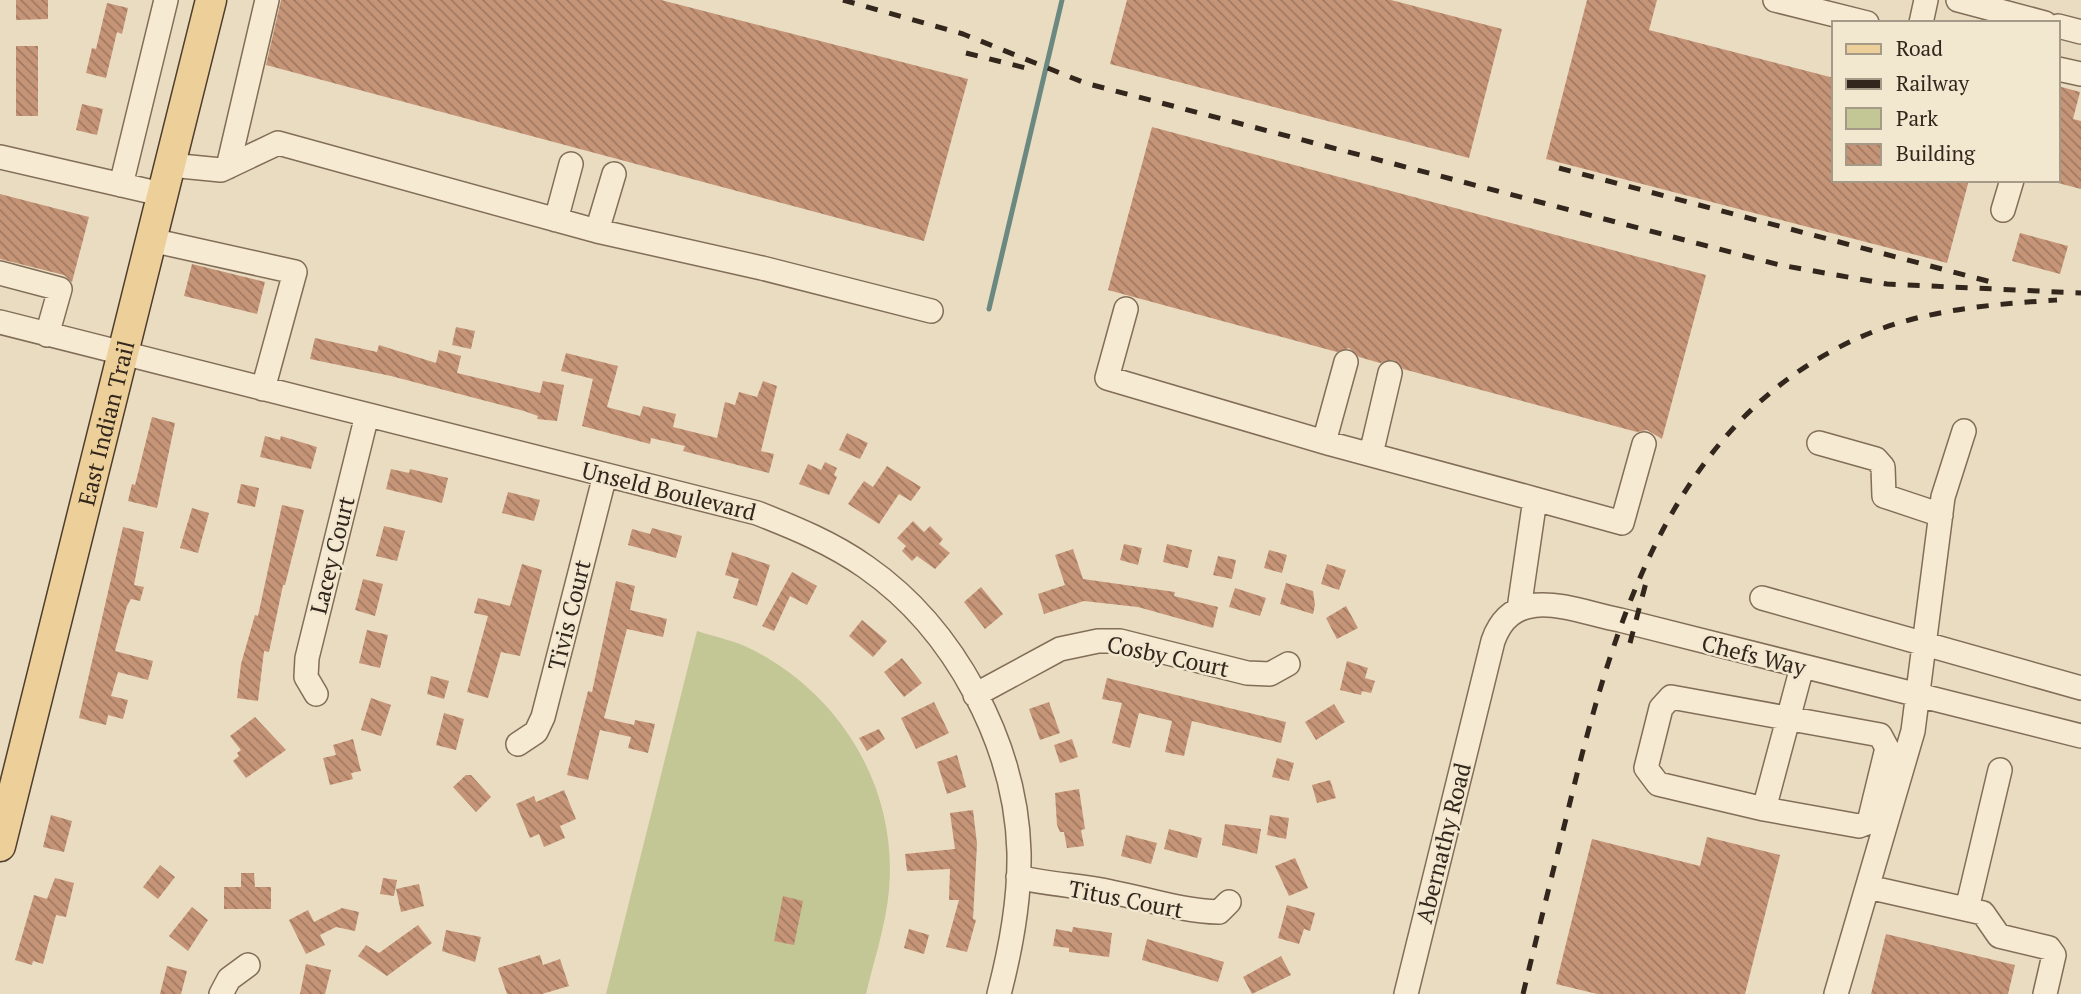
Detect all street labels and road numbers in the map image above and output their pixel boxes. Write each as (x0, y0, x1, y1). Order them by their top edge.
street label: East Indian Trail (70, 337, 141, 509)
street label: Unseld Boulevard (578, 454, 760, 528)
street label: Lacey Court (302, 492, 362, 617)
street label: Tivis Court (540, 556, 598, 673)
street label: Chefs Way (1699, 627, 1810, 683)
street label: Cosby Court (1104, 628, 1232, 684)
street label: Abernathy Road (1408, 759, 1478, 927)
street label: Titus Court (1066, 873, 1186, 925)

